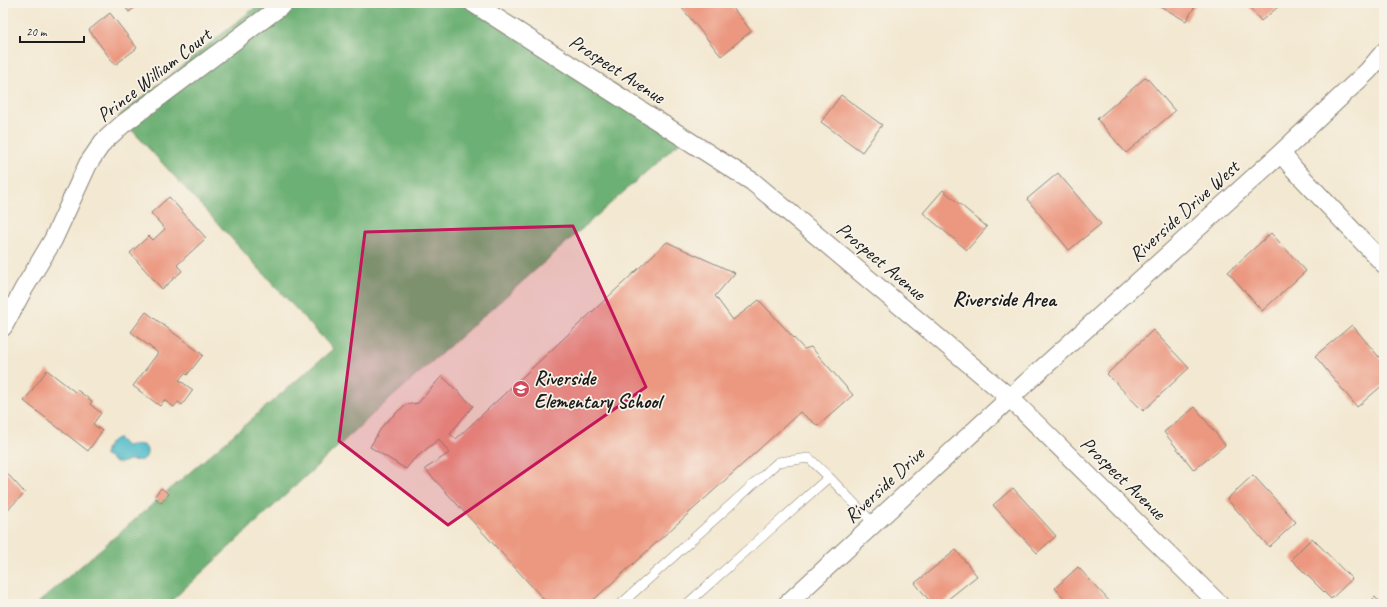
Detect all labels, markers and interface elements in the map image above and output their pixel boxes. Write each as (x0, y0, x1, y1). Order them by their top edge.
scale bar (20, 18, 84, 44)
street label: Prince William Court (92, 21, 218, 127)
text: 20 m (26, 24, 48, 40)
street label: Prospect Avenue (565, 29, 671, 110)
street label: Riverside Drive West (1124, 153, 1246, 267)
street label: Prospect Avenue (831, 216, 932, 307)
district label: Riverside Area (952, 286, 1058, 312)
place label: Riverside Elementary School (534, 366, 664, 414)
school or university icon: Riverside Elementary School (511, 379, 531, 399)
street label: Prospect Avenue (1075, 431, 1172, 526)
street label: Riverside Drive (839, 441, 930, 528)

